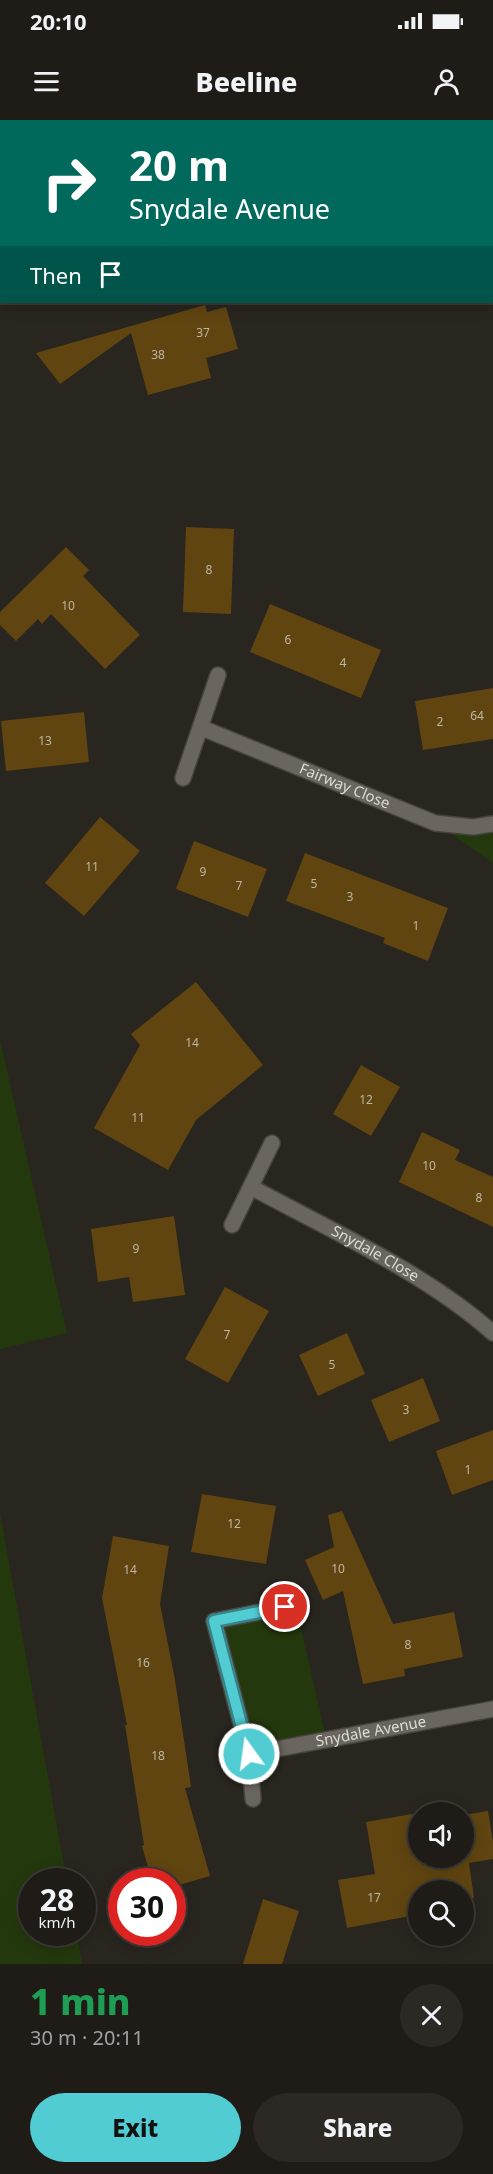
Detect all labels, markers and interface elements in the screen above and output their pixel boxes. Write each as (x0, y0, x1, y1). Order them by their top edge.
text: 20:10 (30, 6, 87, 36)
text: Beeline (196, 63, 297, 100)
icon: menu (30, 65, 63, 98)
icon: person (430, 65, 463, 98)
text: 20 m (129, 136, 229, 193)
icon: right (30, 144, 108, 222)
text: Snydale Avenue (129, 190, 330, 227)
icon: arrive (94, 258, 127, 291)
text: Then (30, 260, 82, 290)
house number: 37 (196, 324, 210, 341)
house number: 38 (151, 346, 165, 363)
house number: 8 (206, 561, 213, 578)
house number: 10 (61, 597, 75, 614)
house number: 6 (285, 631, 292, 648)
house number: 4 (340, 654, 347, 671)
house number: 64 (470, 707, 484, 724)
house number: 2 (437, 713, 444, 730)
house number: 13 (38, 732, 52, 749)
street label: Fairway Close (297, 758, 393, 813)
house number: 11 (85, 858, 99, 875)
house number: 9 (200, 863, 207, 880)
house number: 5 (311, 875, 318, 892)
house number: 7 (236, 877, 243, 894)
house number: 3 (347, 888, 354, 905)
house number: 1 (413, 917, 419, 934)
house number: 14 (185, 1034, 199, 1051)
house number: 12 (359, 1091, 373, 1108)
house number: 11 (131, 1109, 145, 1126)
house number: 10 (422, 1157, 436, 1174)
house number: 8 (476, 1189, 483, 1206)
street label: Snydale Close (328, 1220, 423, 1285)
house number: 9 (133, 1240, 140, 1257)
house number: 7 (224, 1326, 231, 1343)
house number: 5 (329, 1356, 336, 1373)
house number: 3 (403, 1401, 410, 1418)
house number: 1 (465, 1461, 471, 1478)
house number: 12 (227, 1515, 241, 1532)
house number: 10 (331, 1560, 345, 1577)
house number: 14 (123, 1561, 137, 1578)
pin (259, 1581, 310, 1632)
icon: arrive (268, 1590, 301, 1623)
house number: 8 (405, 1636, 412, 1653)
house number: 16 (136, 1654, 150, 1671)
street label: Snydale Avenue (314, 1711, 428, 1751)
position arrow (217, 1722, 281, 1786)
house number: 18 (151, 1747, 165, 1764)
map controls (408, 1802, 474, 1946)
button: sound (408, 1802, 474, 1868)
speed limit sign: 30 (108, 1868, 186, 1946)
text: 28 (40, 1879, 74, 1920)
button: search (408, 1880, 474, 1946)
house number: 17 (367, 1889, 381, 1906)
text: km/h (39, 1912, 75, 1932)
text: 1 min (30, 1977, 131, 2026)
button: close (400, 1984, 463, 2047)
text: 30 m · 20:11 (30, 2024, 144, 2051)
button: Exit (30, 2093, 241, 2162)
button: Share (253, 2093, 463, 2162)

